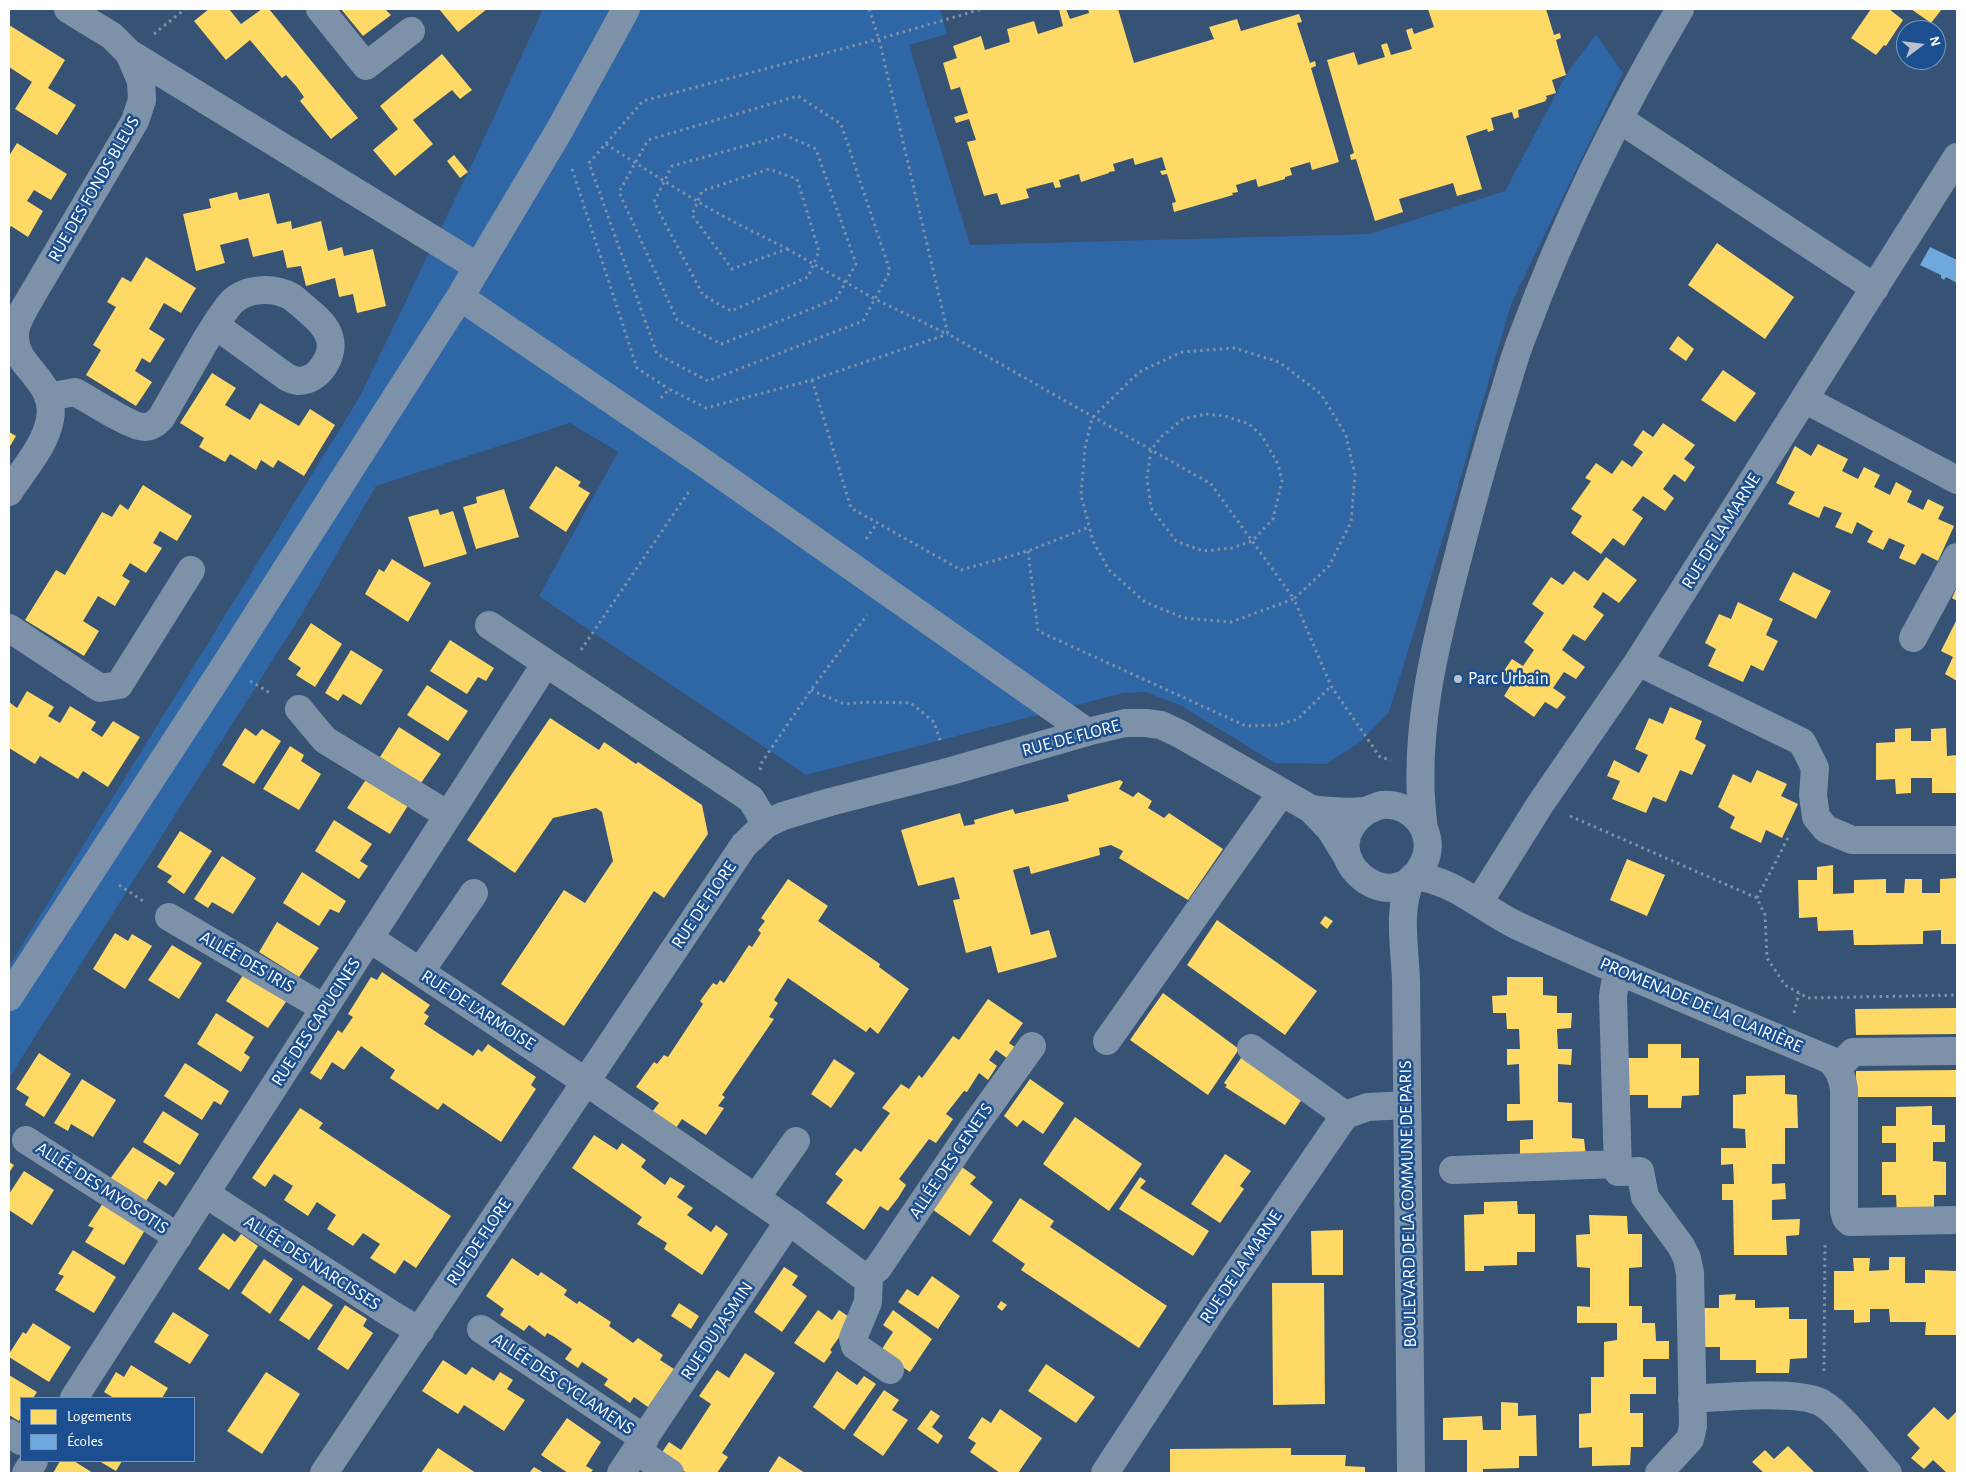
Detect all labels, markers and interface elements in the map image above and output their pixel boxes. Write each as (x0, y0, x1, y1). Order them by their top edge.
north arrow (1896, 20, 1946, 70)
text: N (1926, 35, 1943, 48)
street label: RUE DES FONDS BLEUS (44, 112, 144, 266)
street label: RUE DE LA MARNE (1677, 469, 1765, 593)
place label: Parc Urbain (1468, 668, 1549, 690)
marker: Parc Urbain (1452, 673, 1464, 685)
street label: RUE DE FLORE (1020, 715, 1122, 761)
street label: RUE DE FLORE (667, 857, 741, 953)
street label: ALLÉE DES IRIS (196, 926, 298, 998)
street label: PROMENADE DE LA CLAIRIÈRE (1597, 953, 1805, 1057)
street label: RUE DES CAPUCINES (267, 954, 365, 1090)
street label: RUE DE L’ARMOISE (417, 965, 539, 1055)
street label: BOULEVARD DE LA COMMUNE DE PARIS (1395, 1060, 1421, 1348)
street label: ALLÉE DES GENETS (904, 1099, 998, 1223)
street label: ALLÉE DES MYOSOTIS (32, 1137, 172, 1239)
street label: RUE DE FLORE (442, 1194, 516, 1290)
street label: RUE DE LA MARNE (1195, 1206, 1287, 1328)
street label: ALLÉE DES NARCISSES (240, 1211, 384, 1315)
street label: RUE DU JASMIN (676, 1278, 758, 1384)
street label: ALLÉE DES CYCLAMENS (488, 1328, 638, 1440)
legend (20, 1397, 195, 1462)
text: Logements (67, 1409, 132, 1424)
text: Écoles (67, 1434, 103, 1449)

